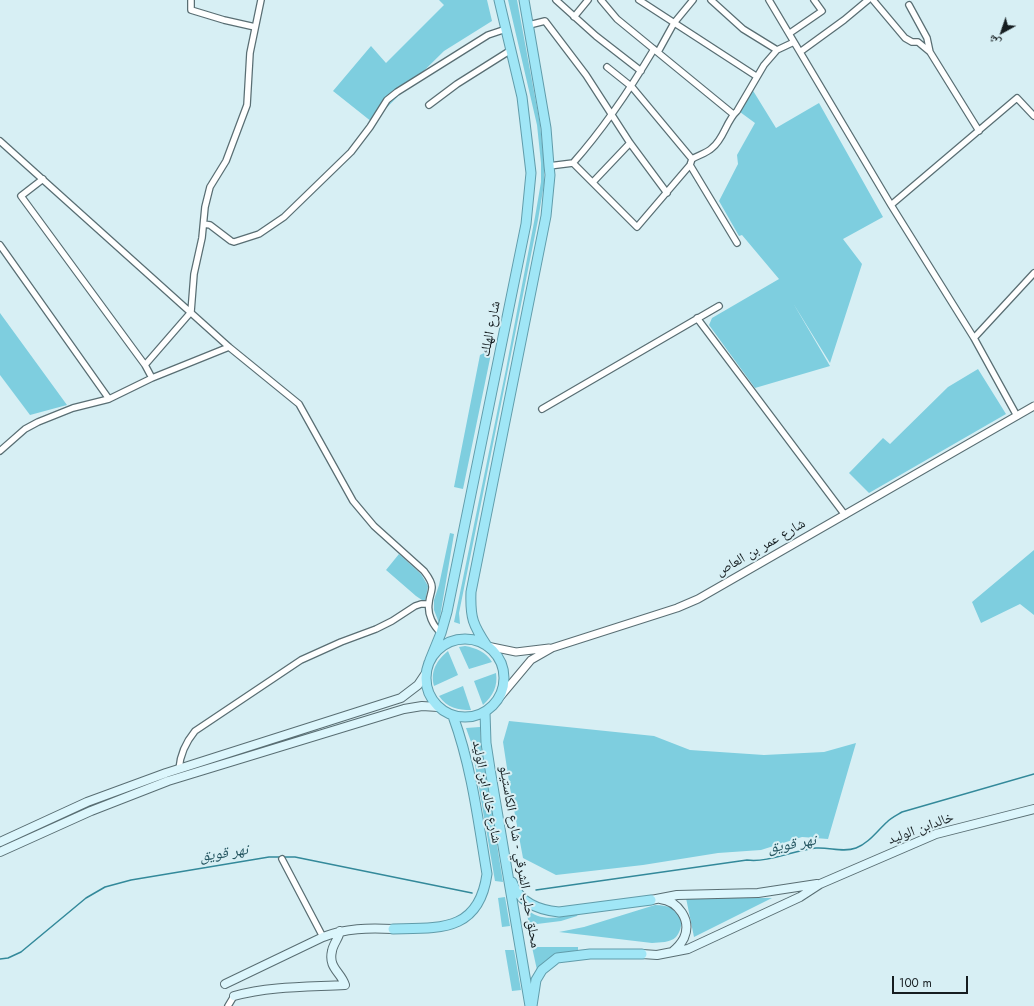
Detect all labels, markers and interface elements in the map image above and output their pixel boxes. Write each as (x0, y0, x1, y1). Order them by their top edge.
north arrow (982, 12, 1022, 52)
text: ش (985, 31, 1004, 51)
street label: شارع الهلك (477, 300, 505, 358)
street label: شارع عمر بن العاص (713, 516, 809, 580)
street label: شارع خالد ابن الوليد (468, 739, 504, 845)
street label: محلق حلب الشرقي - شارع الكاستيلو (495, 765, 543, 949)
street label: خالدابن الوليد (886, 809, 956, 849)
water label: نهر قويق (767, 832, 817, 858)
water label: نهر قويق (199, 841, 249, 867)
scale bar (894, 968, 970, 994)
text: 100 m (899, 974, 932, 992)

